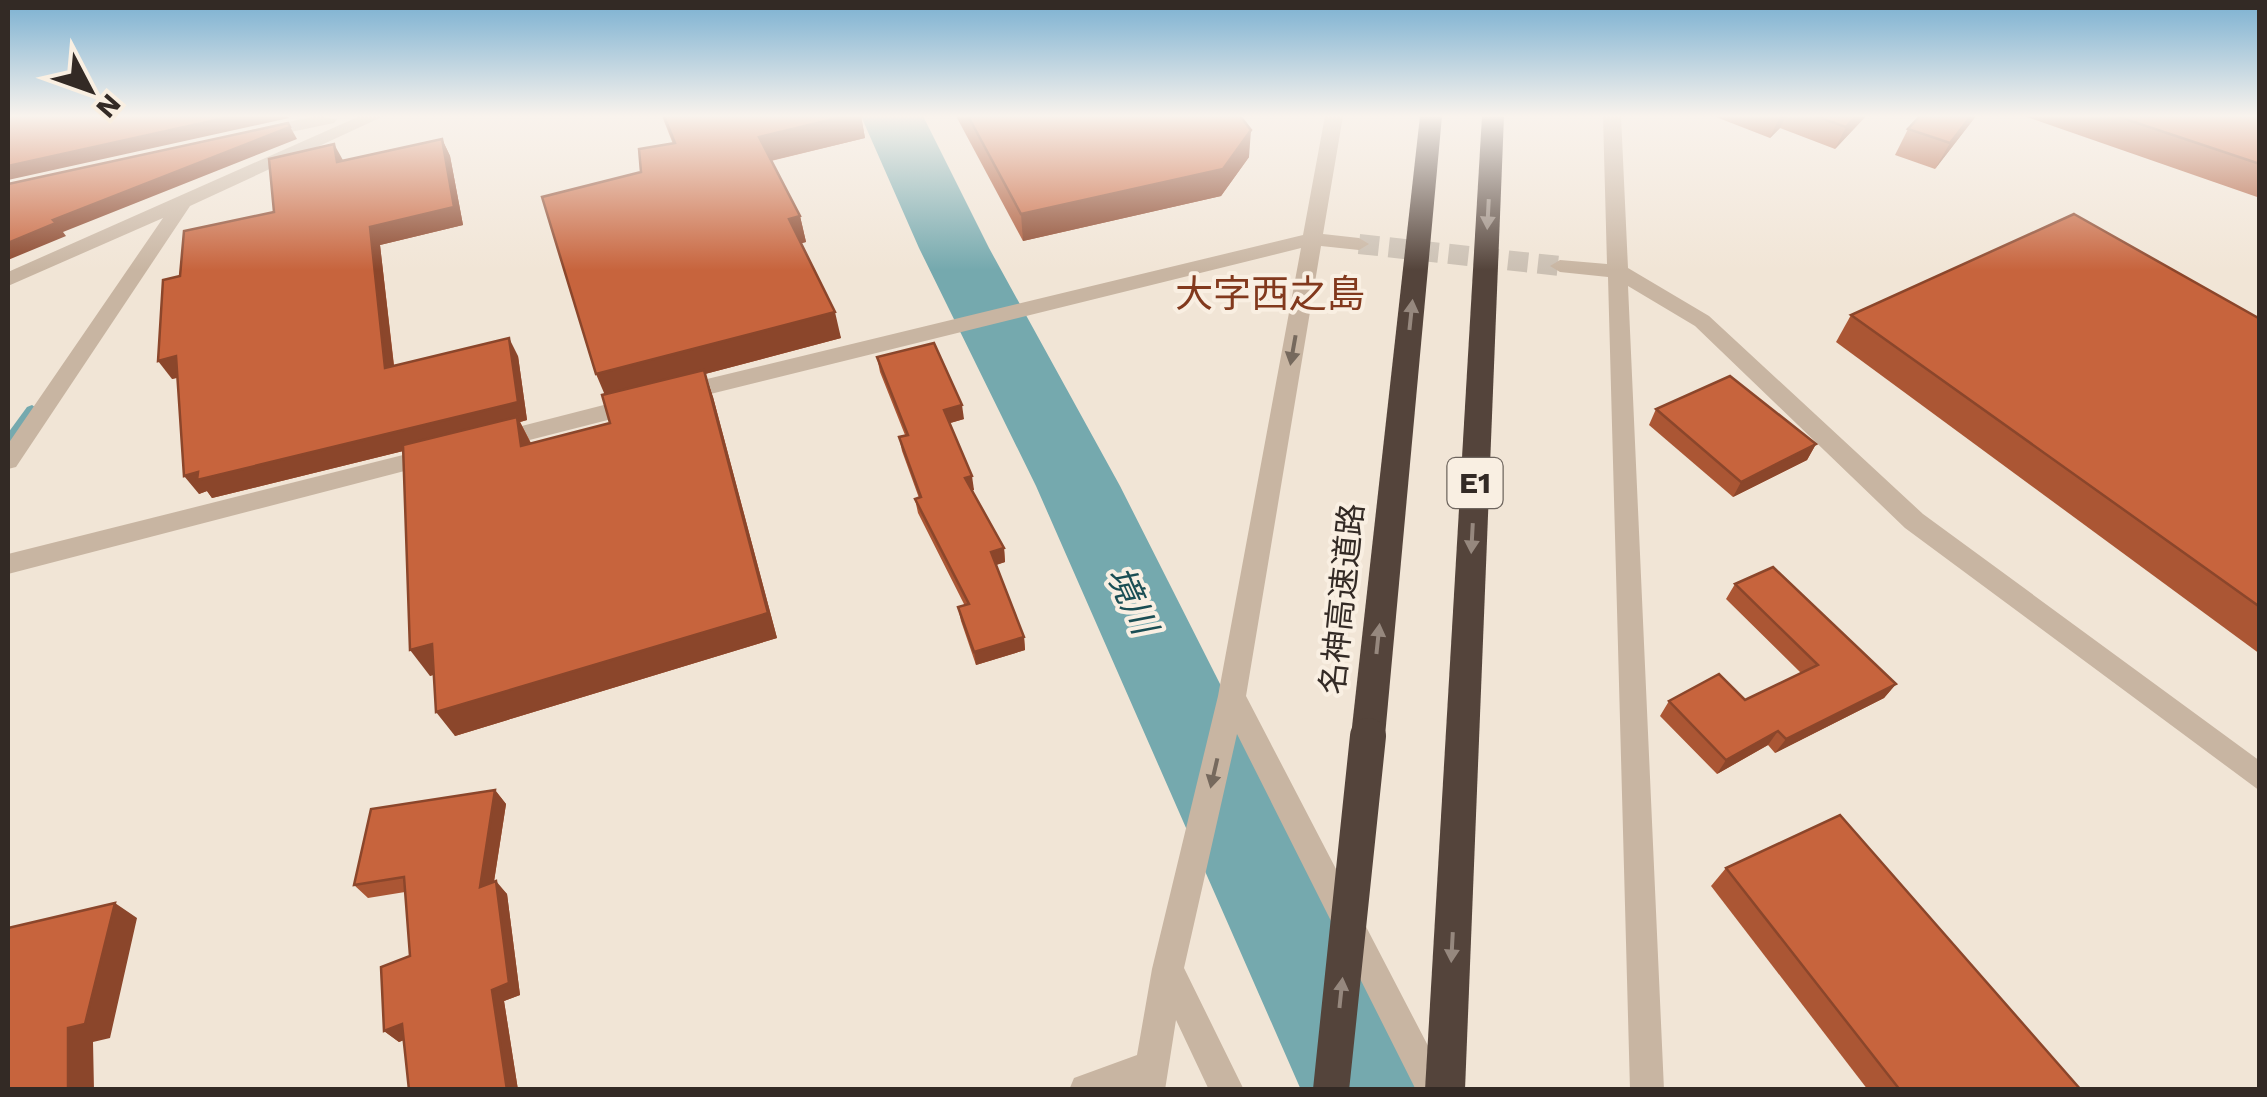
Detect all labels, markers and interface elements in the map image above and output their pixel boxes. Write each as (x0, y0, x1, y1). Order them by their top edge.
north arrow (40, 40, 140, 140)
text: N (89, 87, 128, 125)
one-way arrow (1480, 198, 1496, 230)
district label: 大字西之島 (1175, 272, 1365, 316)
one-way arrow (1404, 299, 1420, 331)
one-way arrow (1285, 335, 1300, 366)
road number: E1 (1448, 458, 1502, 508)
street label: 名神高速道路 (1313, 502, 1371, 696)
one-way arrow (1464, 523, 1480, 555)
water label: 境川 (1098, 559, 1168, 644)
one-way arrow (1370, 622, 1386, 654)
one-way arrow (1206, 758, 1222, 789)
one-way arrow (1444, 932, 1460, 964)
one-way arrow (1333, 976, 1349, 1008)

